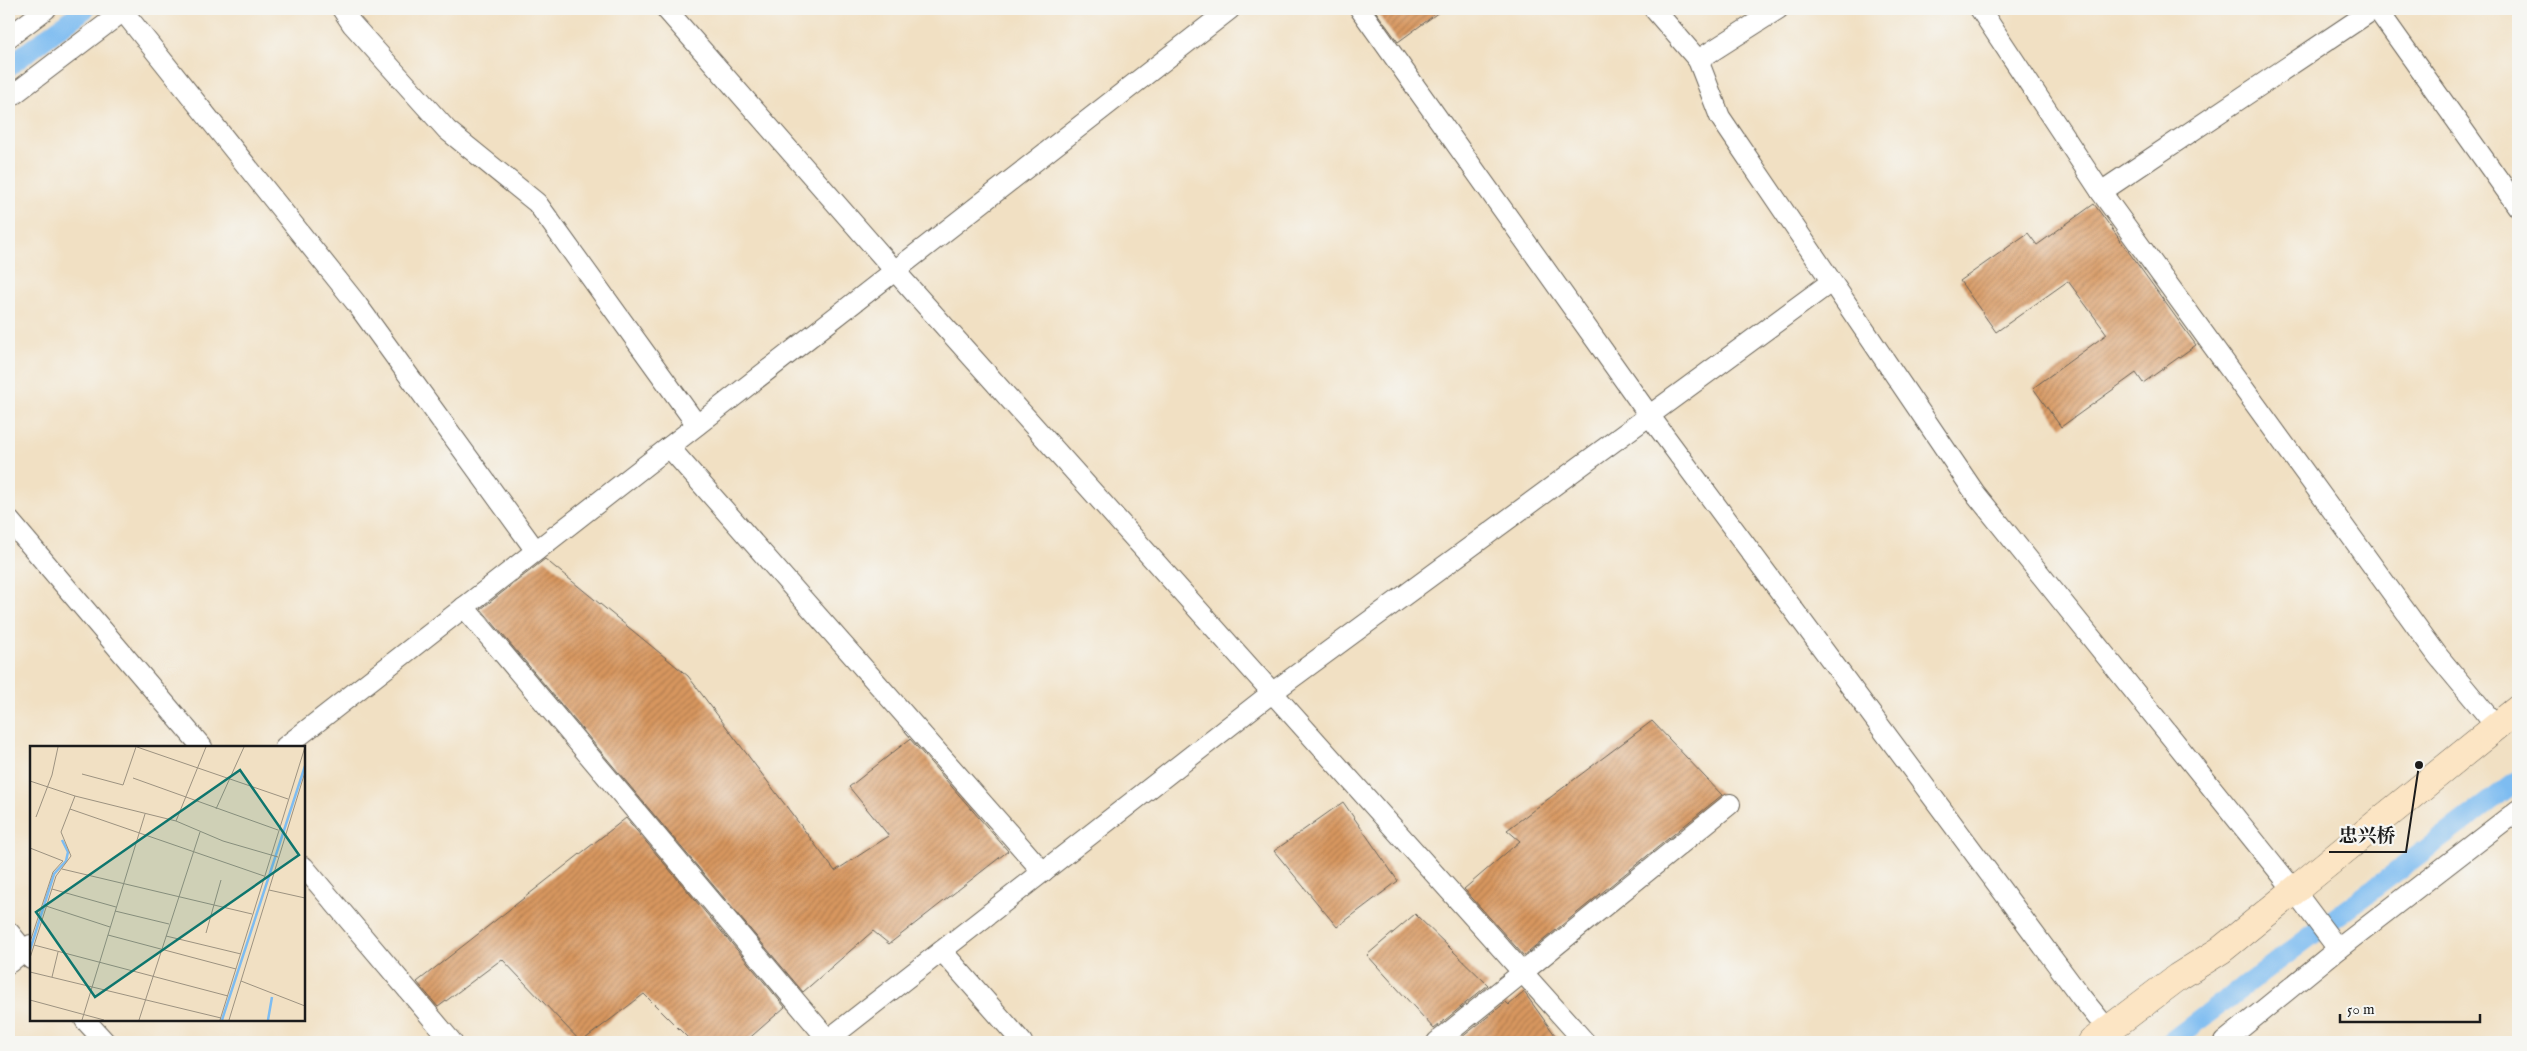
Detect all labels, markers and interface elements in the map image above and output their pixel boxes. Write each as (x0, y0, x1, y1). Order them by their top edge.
inset map (30, 746, 305, 1021)
callout: 忠兴桥 (2329, 818, 2406, 852)
text: 忠兴桥 (2338, 825, 2396, 849)
scale bar (2340, 991, 2480, 1023)
text: 50 m (2347, 1000, 2375, 1019)

